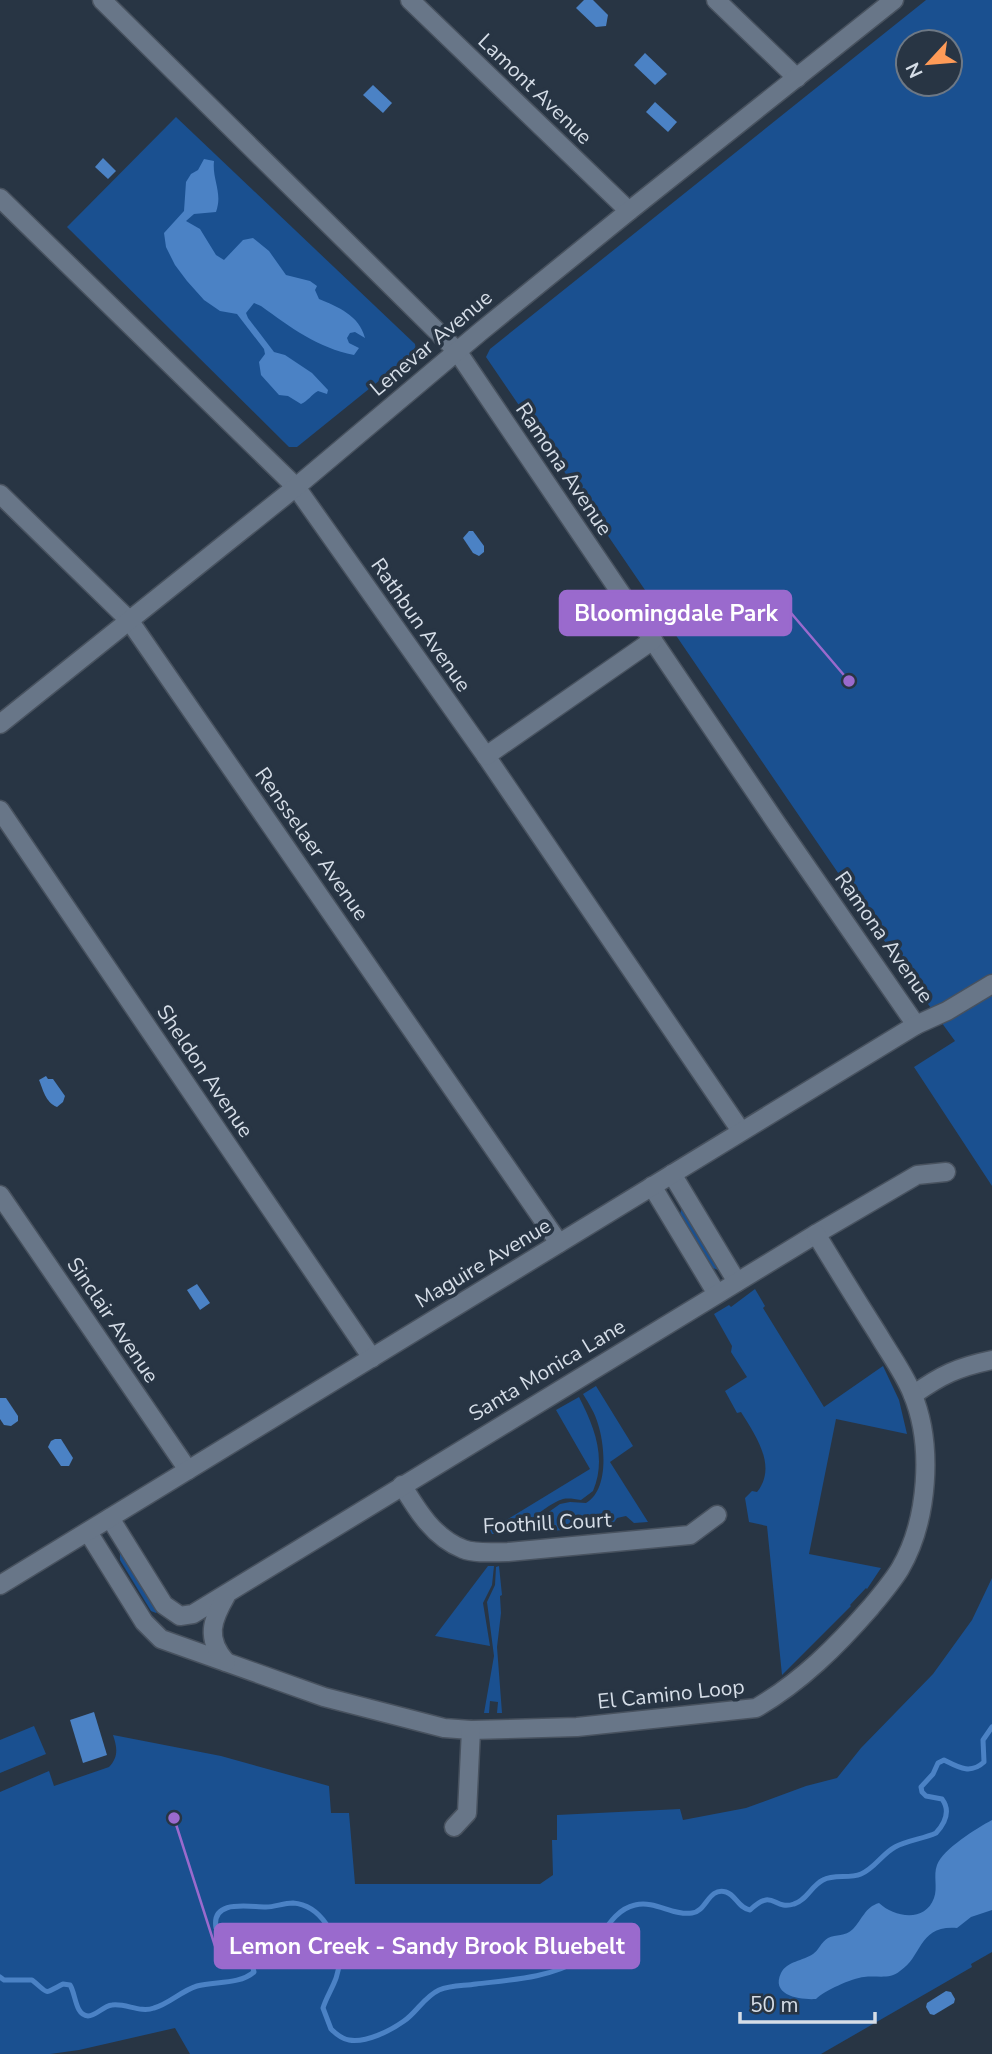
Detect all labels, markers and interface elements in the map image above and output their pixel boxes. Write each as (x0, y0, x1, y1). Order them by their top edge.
street label: Lamont Avenue (472, 27, 598, 151)
north arrow (894, 28, 964, 98)
text: N (900, 58, 929, 82)
street label: Lenevar Avenue (364, 284, 498, 402)
street label: Ramona Avenue (509, 397, 619, 541)
street label: Rathbun Avenue (364, 553, 478, 697)
callout: Bloomingdale Park (560, 591, 791, 635)
text: Bloomingdale Park (574, 598, 778, 629)
street label: Rensselaer Avenue (249, 762, 375, 926)
street label: Ramona Avenue (828, 866, 940, 1008)
street label: Sheldon Avenue (150, 999, 260, 1143)
street label: Maguire Avenue (410, 1211, 556, 1315)
street label: Sinclair Avenue (61, 1252, 165, 1388)
street label: Santa Monica Lane (463, 1312, 631, 1428)
street label: Foothill Court (482, 1506, 613, 1540)
street label: El Camino Loop (596, 1672, 746, 1716)
callout: Lemon Creek - Sandy Brook Bluebelt (215, 1924, 639, 1968)
text: Lemon Creek - Sandy Brook Bluebelt (229, 1931, 625, 1962)
scale bar (740, 1980, 875, 2024)
text: 50 m (750, 1991, 799, 2019)

